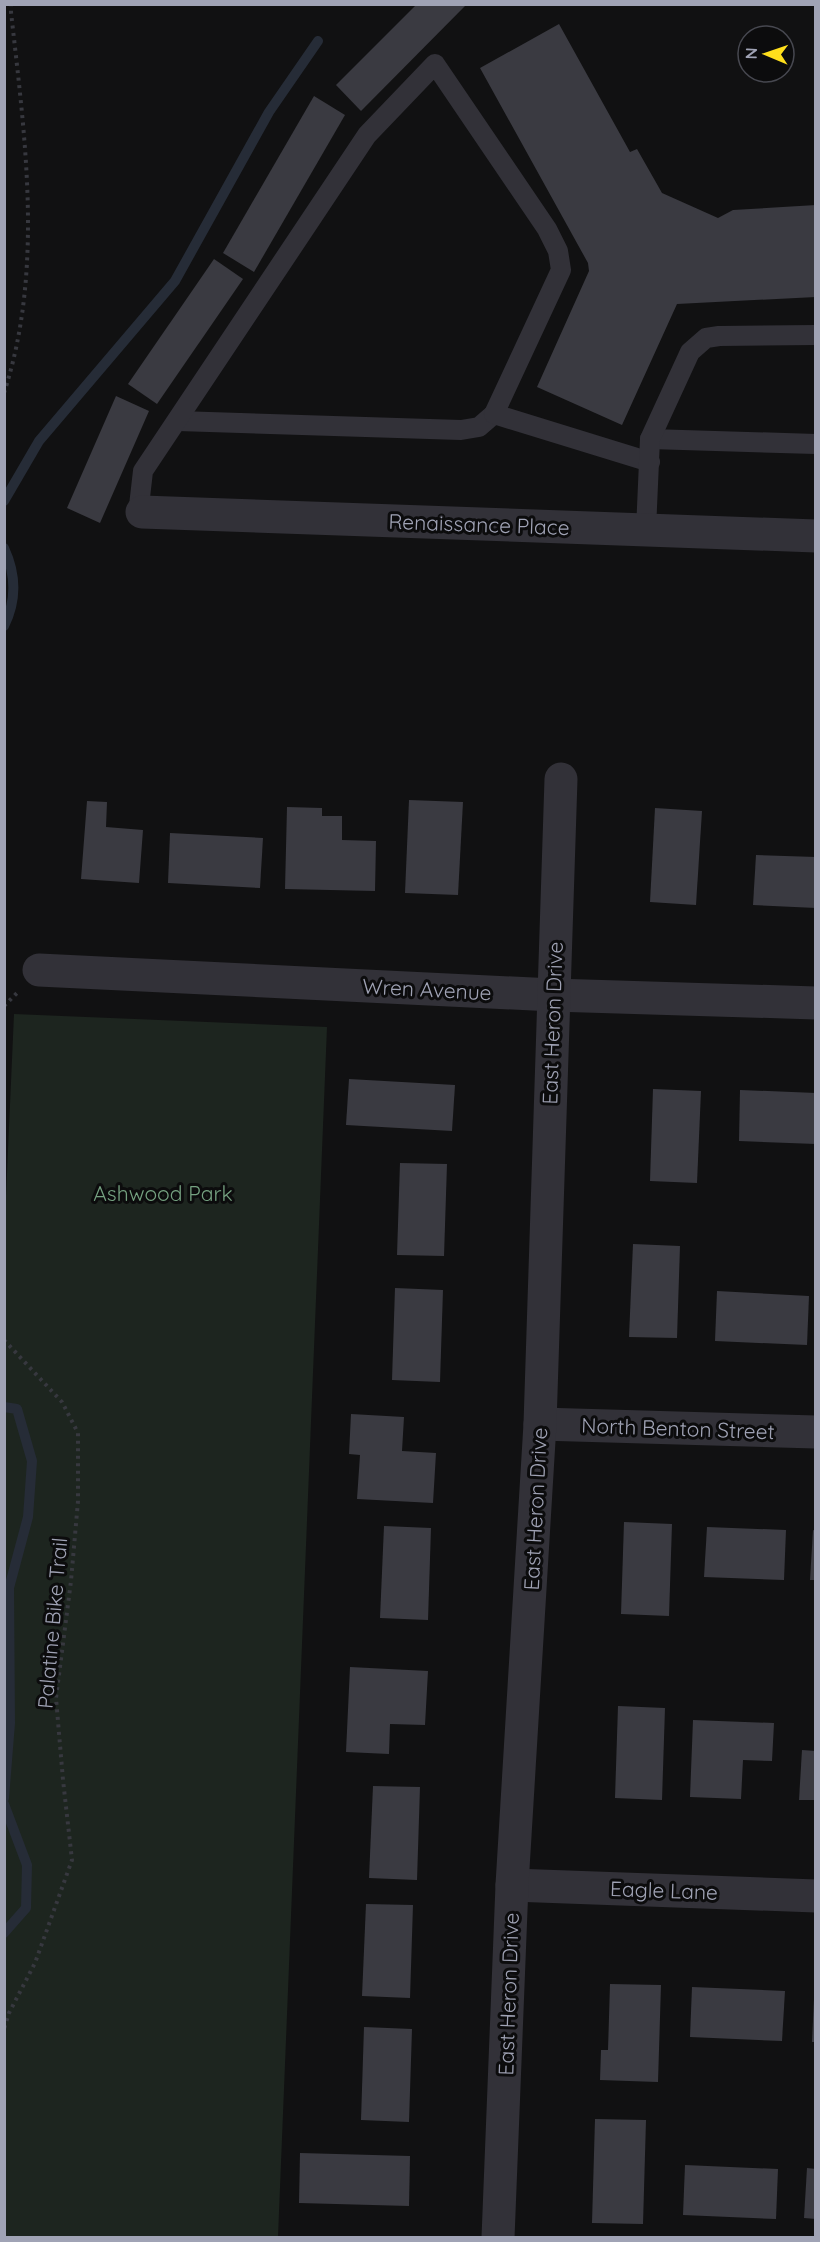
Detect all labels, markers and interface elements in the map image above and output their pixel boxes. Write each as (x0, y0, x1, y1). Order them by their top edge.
north arrow (736, 24, 796, 84)
text: N (741, 47, 761, 60)
street label: Renaissance Place (388, 508, 570, 540)
street label: East Heron Drive (536, 941, 568, 1105)
street label: Wren Avenue (362, 973, 492, 1005)
park label: Ashwood Park (93, 1180, 233, 1206)
street label: North Benton Street (581, 1412, 775, 1444)
street label: East Heron Drive (518, 1427, 552, 1591)
street label: Palatine Bike Trail (32, 1536, 72, 1710)
street label: Eagle Lane (610, 1875, 718, 1905)
street label: East Heron Drive (492, 1912, 524, 2076)

